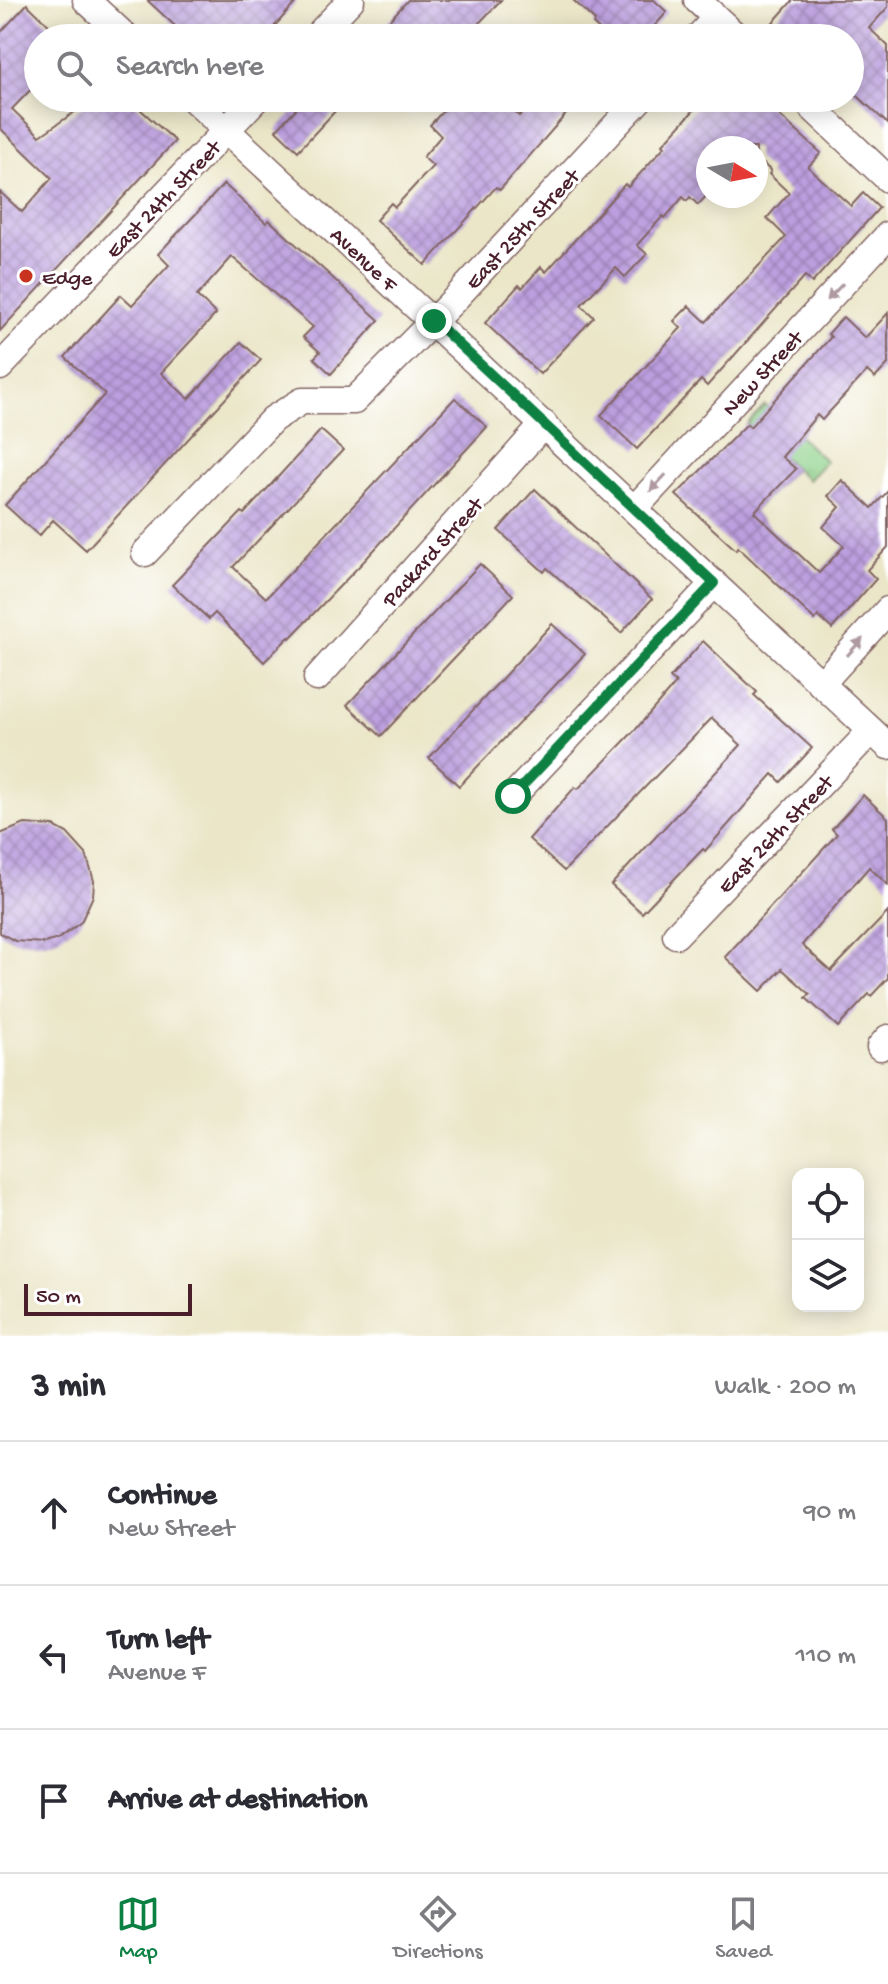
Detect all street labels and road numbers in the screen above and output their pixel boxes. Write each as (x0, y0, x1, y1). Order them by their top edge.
street label: East 24th Street (102, 135, 229, 265)
street label: East 25th Street (461, 164, 588, 296)
street label: Avenue F (323, 223, 403, 300)
street label: New Street (718, 325, 811, 423)
street label: Packard Street (377, 492, 491, 615)
street label: East 26th Street (714, 770, 841, 900)

